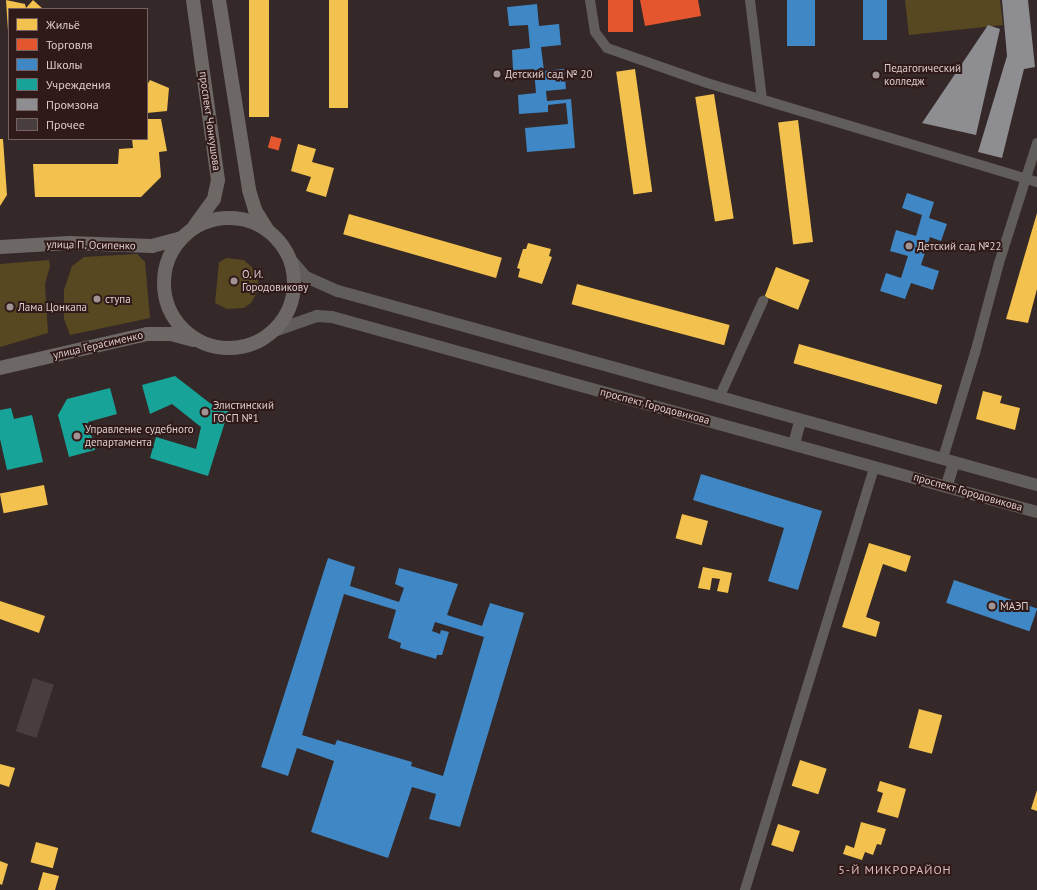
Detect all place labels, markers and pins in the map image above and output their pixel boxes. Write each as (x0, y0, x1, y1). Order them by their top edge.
place label: Педагогический колледж (884, 62, 961, 88)
place label: Детский сад № 20 (505, 67, 593, 81)
marker: Детский сад № 20 (492, 69, 502, 79)
marker: Педагогический колледж (871, 70, 881, 80)
place label: Детский сад №22 (917, 239, 1002, 253)
marker: Детский сад №22 (904, 241, 914, 251)
place label: О. И. Городовикову (242, 268, 308, 294)
marker: О. И. Городовикову (229, 276, 239, 286)
place label: ступа (105, 292, 131, 306)
marker: ступа (92, 294, 102, 304)
place label: Лама Цонкапа (18, 300, 87, 314)
marker: Лама Цонкапа (5, 302, 15, 312)
place label: Элистинский ГОСП №1 (213, 399, 274, 425)
marker: Элистинский ГОСП №1 (200, 407, 210, 417)
place label: Управление судебного департамента (85, 423, 194, 449)
marker: Управление судебного департамента (72, 431, 82, 441)
place label: МАЭП (1000, 599, 1029, 613)
marker: МАЭП (987, 601, 997, 611)

